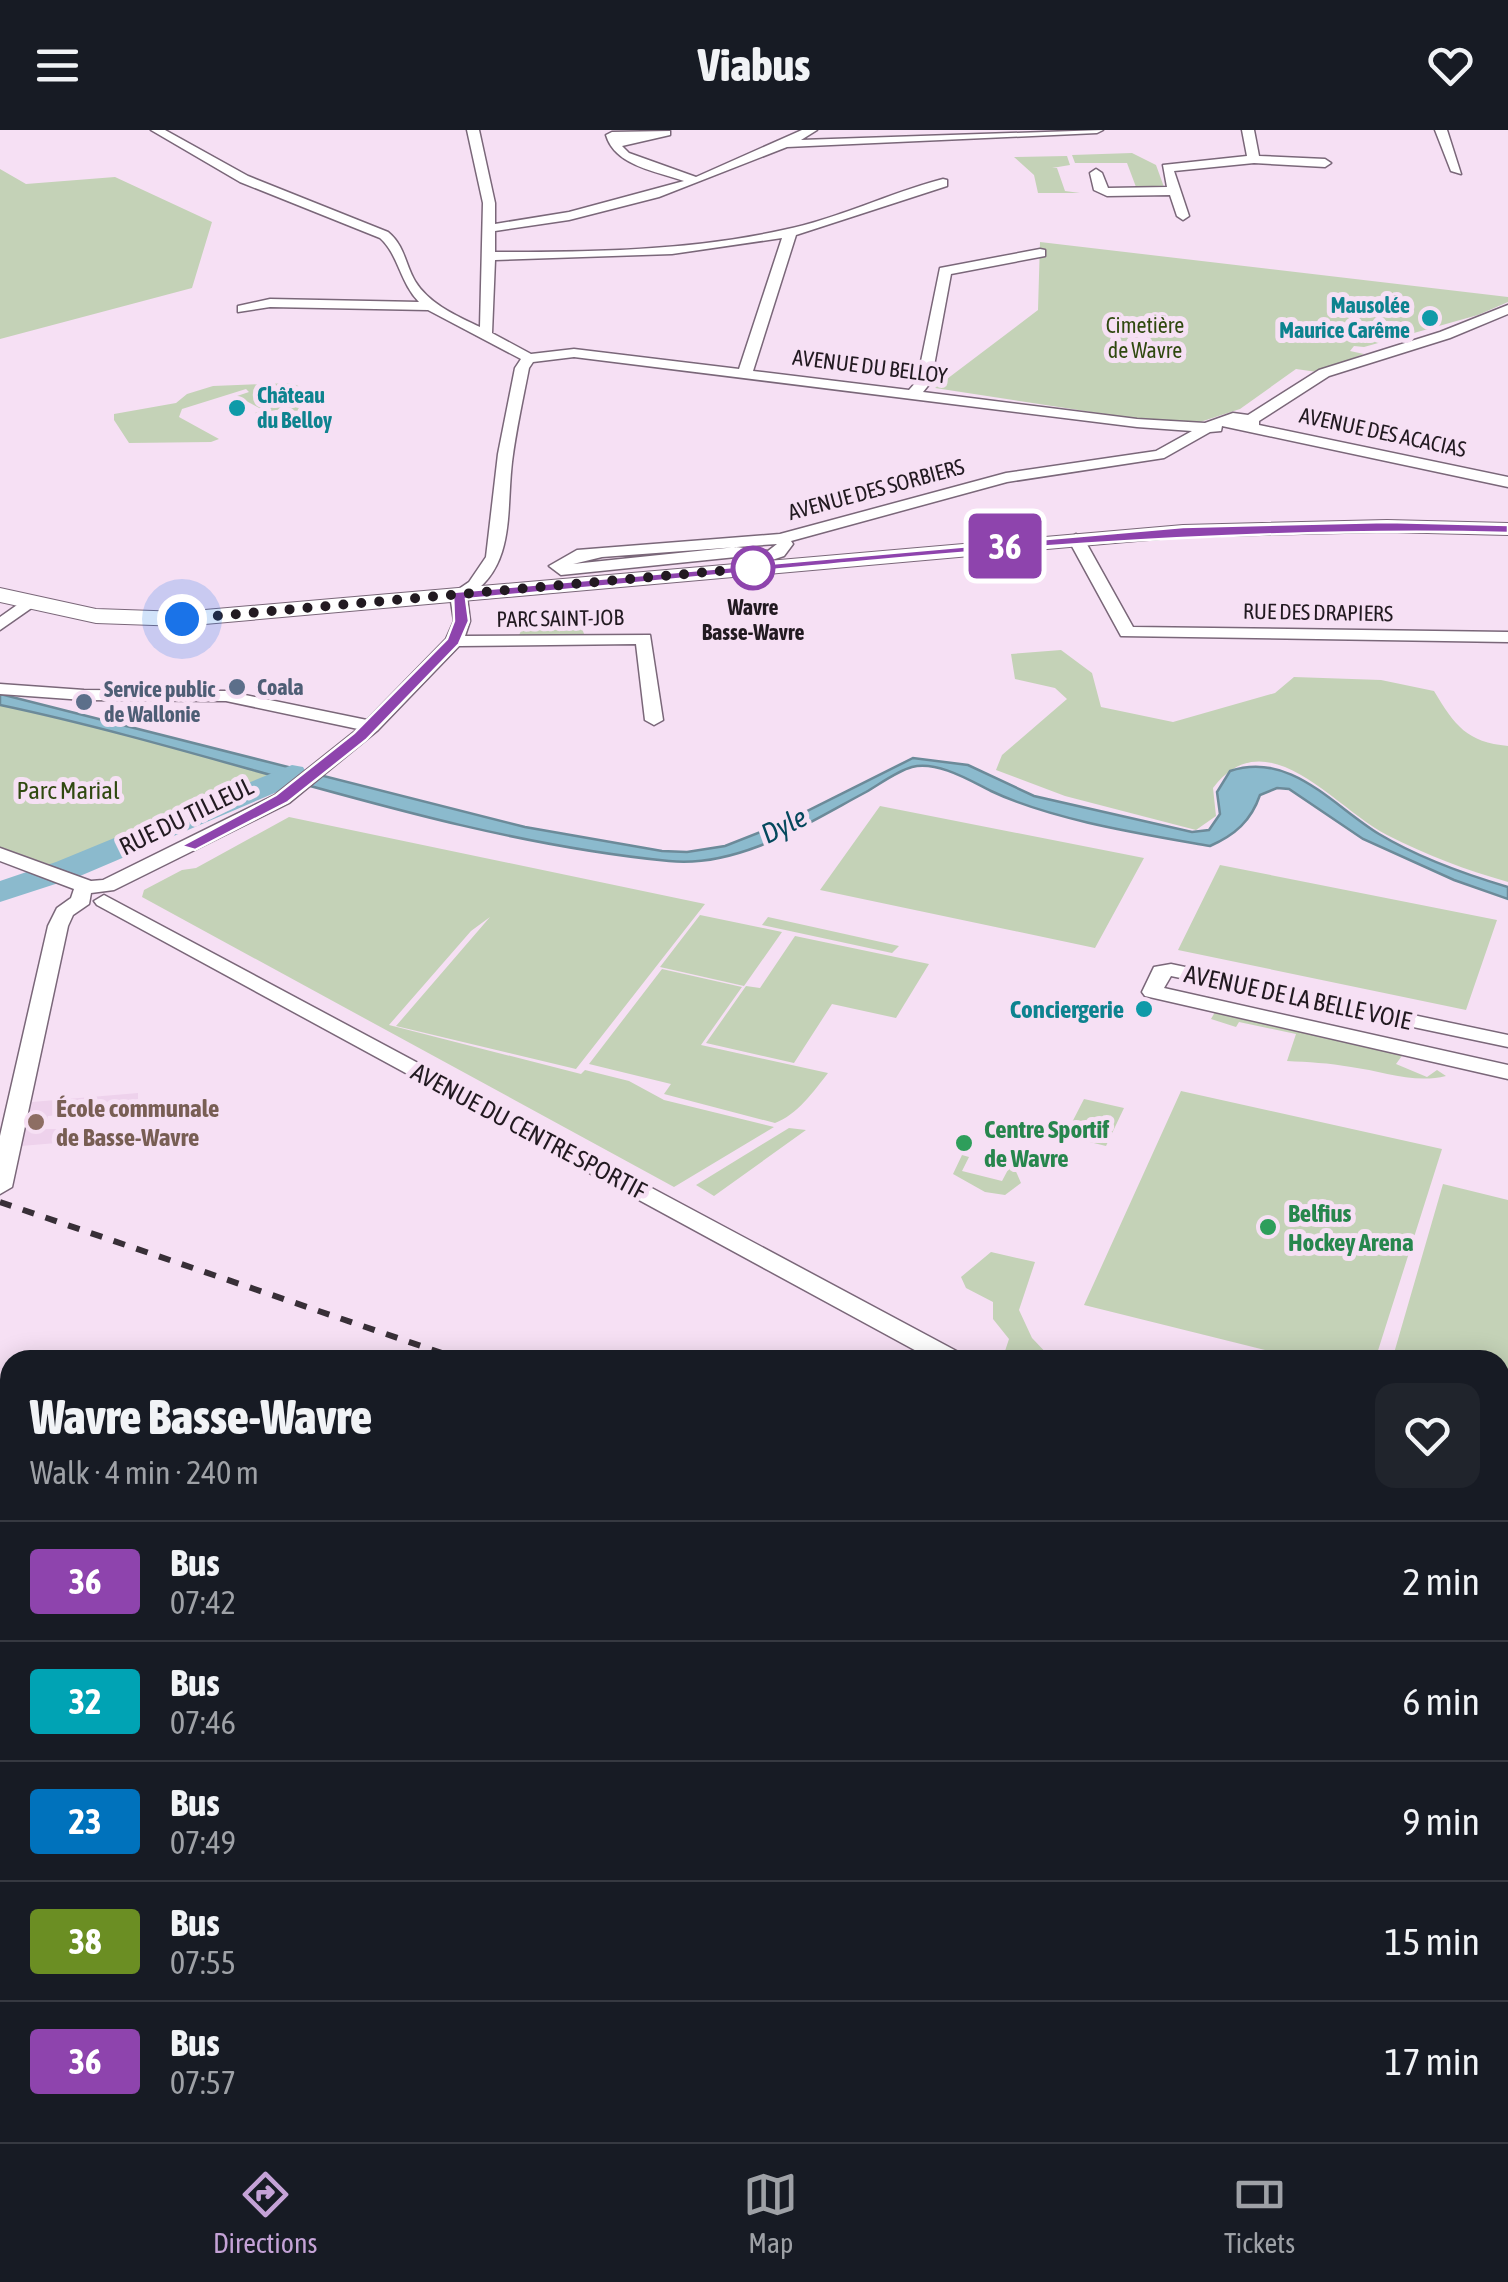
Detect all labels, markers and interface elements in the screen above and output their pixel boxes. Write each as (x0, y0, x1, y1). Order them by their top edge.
icon: menu (30, 38, 85, 93)
icon: heart (1423, 38, 1478, 93)
text: Viabus (698, 39, 810, 91)
place label: Mausolée Maurice Carême (1279, 292, 1410, 343)
marker: Mausolée Maurice Carême (1419, 307, 1441, 329)
park label: Cimetière de Wavre (1106, 312, 1184, 363)
street label: AVENUE DU BELLOY (791, 344, 949, 388)
place label: Château du Belloy (257, 382, 332, 433)
marker: Château du Belloy (226, 397, 248, 419)
street label: AVENUE DES ACACIAS (1297, 402, 1469, 462)
street label: AVENUE DES SORBIERS (785, 453, 967, 525)
line badge: 36 (960, 514, 1050, 578)
text: 36 (989, 526, 1021, 566)
marker: Wavre Basse-Wavre (732, 547, 774, 589)
your location (157, 594, 207, 644)
place label: Wavre Basse-Wavre (702, 594, 804, 645)
street label: RUE DES DRAPIERS (1243, 598, 1393, 626)
street label: PARC SAINT-JOB (496, 604, 624, 632)
place label: Coala (257, 674, 304, 700)
place label: Service public de Wallonie (104, 676, 216, 727)
marker: Coala (226, 676, 248, 698)
marker: Service public de Wallonie (73, 691, 95, 713)
street label: RUE DU TILLEUL (115, 771, 258, 860)
park label: Parc Marial (16, 776, 120, 804)
water label: Dyle (756, 800, 812, 850)
street label: AVENUE DE LA BELLE VOIE (1182, 959, 1414, 1035)
place label: Conciergerie (1010, 995, 1124, 1023)
marker: Conciergerie (1133, 998, 1155, 1020)
street label: AVENUE DU CENTRE SPORTIF (407, 1057, 651, 1205)
place label: École communale de Basse-Wavre (56, 1094, 219, 1151)
marker: École communale de Basse-Wavre (25, 1111, 47, 1133)
place label: Centre Sportif de Wavre (984, 1115, 1110, 1172)
marker: Centre Sportif de Wavre (953, 1132, 975, 1154)
place label: Belfius Hockey Arena (1288, 1199, 1414, 1256)
marker: Belfius Hockey Arena (1257, 1216, 1279, 1238)
button: heart (1375, 1383, 1480, 1488)
text: Wavre Basse-Wavre (30, 1389, 372, 1444)
text: Walk · 4 min · 240 m (30, 1454, 259, 1491)
text: Bus (170, 1541, 220, 1584)
text: 2 min (1402, 1560, 1480, 1603)
text: 36 (69, 1561, 101, 1601)
text: 07:42 (170, 1584, 236, 1621)
text: Bus (170, 1661, 220, 1704)
text: 6 min (1402, 1680, 1480, 1723)
text: 32 (69, 1681, 101, 1721)
text: 07:46 (170, 1704, 236, 1741)
text: Bus (170, 1781, 220, 1824)
text: 9 min (1402, 1800, 1480, 1843)
text: 23 (69, 1801, 101, 1841)
text: 07:49 (170, 1824, 236, 1861)
text: Bus (170, 1901, 220, 1944)
text: 15 min (1385, 1920, 1480, 1963)
text: 38 (69, 1921, 101, 1961)
text: 07:55 (170, 1944, 236, 1981)
text: Bus (170, 2021, 220, 2064)
text: 17 min (1385, 2040, 1480, 2083)
text: 36 (69, 2041, 101, 2081)
text: 07:57 (170, 2064, 236, 2101)
tab: Directions (213, 2167, 317, 2259)
tab: Map (743, 2167, 798, 2259)
tab: Tickets (1224, 2167, 1295, 2259)

